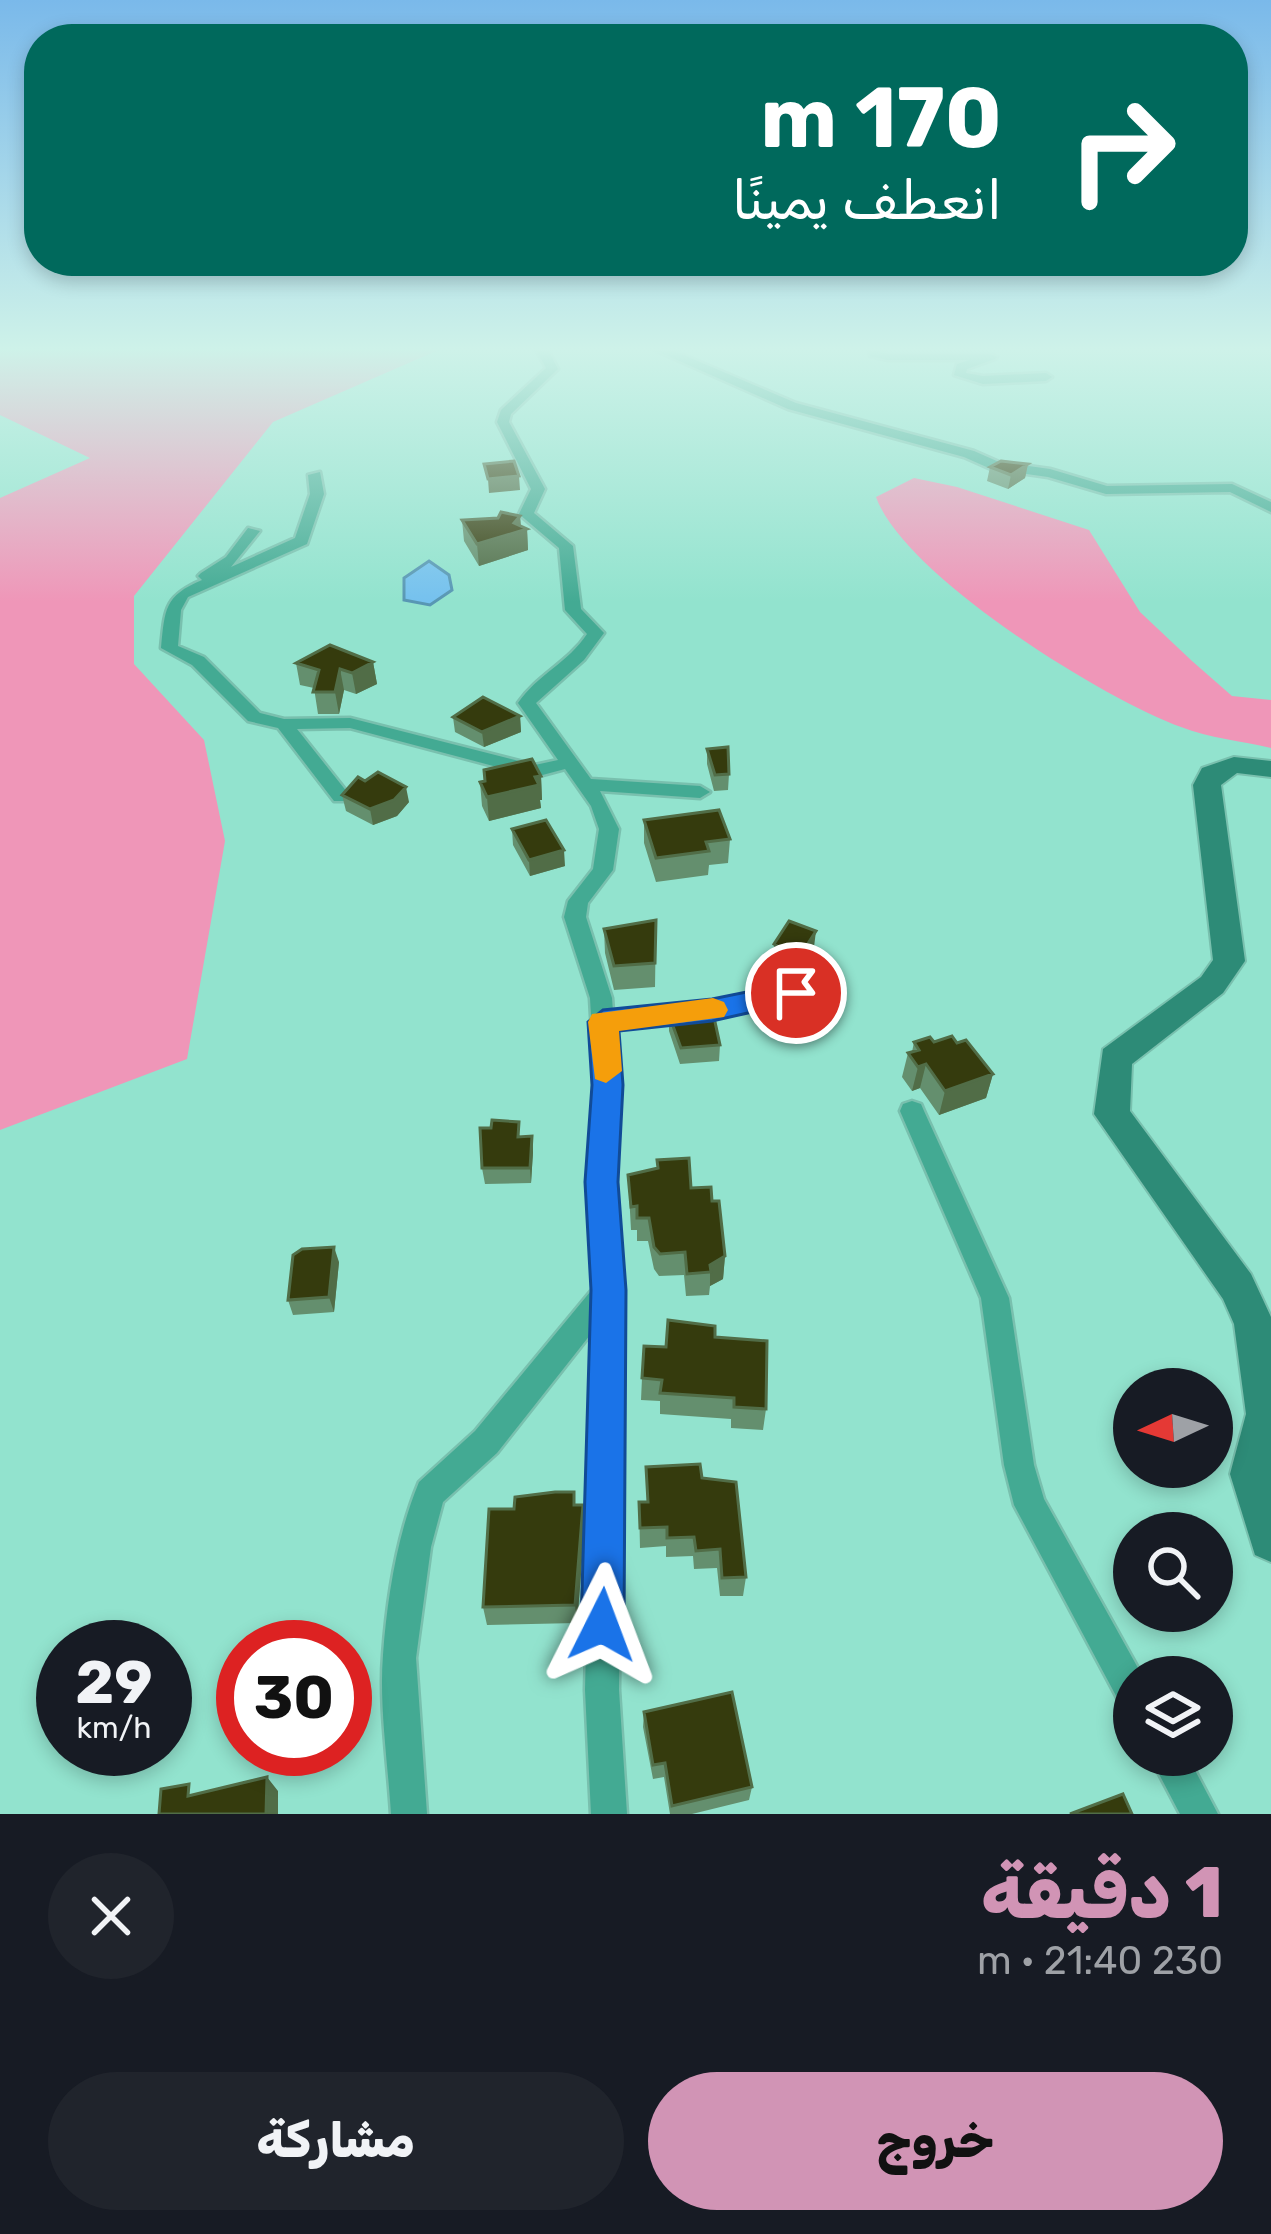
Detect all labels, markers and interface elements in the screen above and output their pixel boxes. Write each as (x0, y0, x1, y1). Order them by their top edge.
text: 170 m (760, 68, 1002, 168)
icon: right (1044, 72, 1200, 228)
text: انعطف يمينًا (732, 169, 1002, 233)
pin (745, 942, 847, 1044)
icon: arrive (763, 960, 829, 1026)
north arrow (1113, 1368, 1233, 1488)
map controls (1113, 1368, 1233, 1776)
button: search (1113, 1512, 1233, 1632)
position arrow (539, 1562, 665, 1688)
speed limit sign: 30 (216, 1620, 372, 1776)
text: 29 (75, 1647, 153, 1718)
button: layers (1113, 1656, 1233, 1776)
text: km/h (77, 1710, 151, 1746)
text: 1 دقيقة (981, 1850, 1223, 1935)
button: close (48, 1853, 174, 1979)
text: 230 m · 21:40 (977, 1938, 1223, 1984)
button: مشاركة (48, 2072, 624, 2210)
button: خروج (648, 2072, 1223, 2210)

